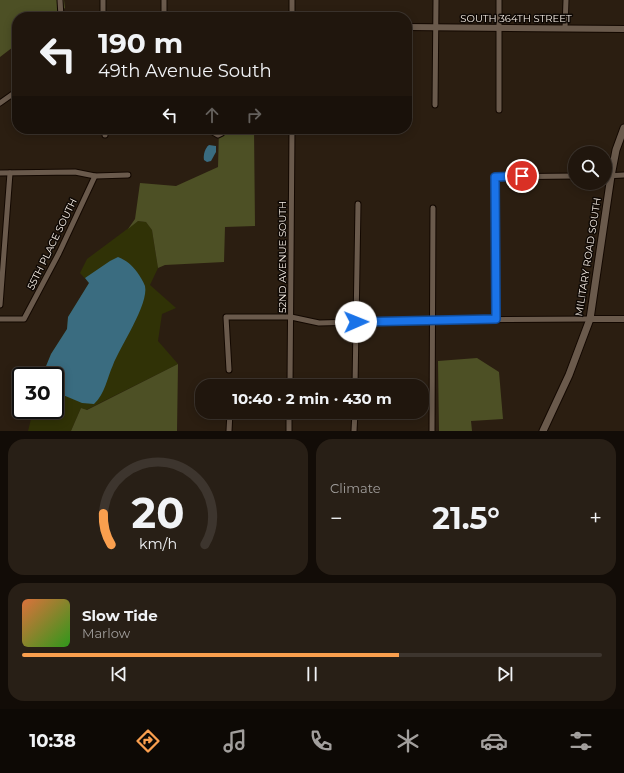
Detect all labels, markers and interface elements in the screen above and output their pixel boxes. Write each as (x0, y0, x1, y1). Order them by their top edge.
street label: SOUTH 364TH STREET (460, 12, 572, 25)
text: 190 m (98, 26, 183, 60)
icon: left (32, 28, 84, 80)
text: 49th Avenue South (98, 60, 272, 82)
icon: left (159, 104, 181, 126)
icon: ahead (201, 104, 223, 126)
icon: right (243, 104, 265, 126)
map controls (568, 146, 612, 190)
button: search (568, 146, 612, 190)
pin (505, 159, 539, 193)
icon: arrive (511, 165, 533, 187)
street label: 55TH PLACE SOUTH (24, 196, 80, 292)
street label: MILITARY ROAD SOUTH (572, 197, 604, 317)
street label: 52ND AVENUE SOUTH (276, 201, 289, 313)
position arrow (335, 301, 377, 343)
speed limit sign: 30 (12, 367, 64, 419)
text: 10:40 · 2 min · 430 m (232, 389, 392, 408)
text: Climate (330, 480, 381, 496)
text: 20 (132, 488, 184, 538)
text: 21.5° (432, 500, 500, 537)
text: − (330, 505, 343, 532)
text: + (589, 505, 602, 532)
text: km/h (139, 535, 177, 553)
text: Slow Tide (82, 606, 158, 625)
text: Marlow (82, 625, 130, 641)
icon: previous (108, 663, 130, 685)
icon: pause (301, 663, 323, 685)
icon: next (494, 663, 516, 685)
icon: directions (134, 727, 162, 755)
icon: music (221, 727, 249, 755)
icon: phone (307, 727, 335, 755)
icon: climate (394, 727, 422, 755)
icon: car (480, 727, 508, 755)
icon: filters (567, 727, 595, 755)
text: 10:38 (29, 730, 76, 752)

